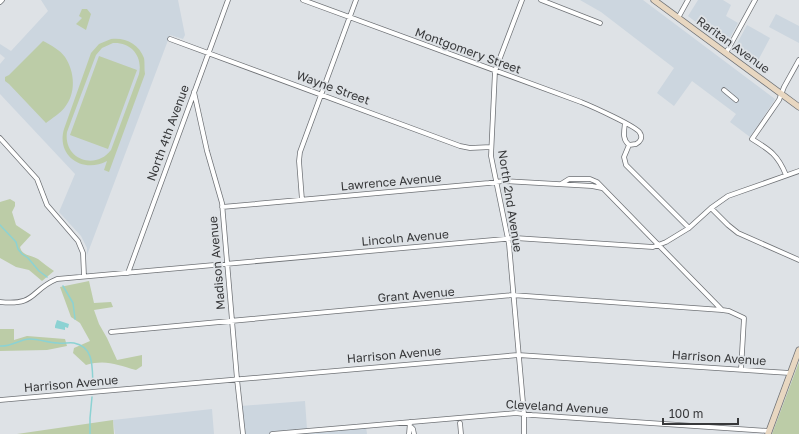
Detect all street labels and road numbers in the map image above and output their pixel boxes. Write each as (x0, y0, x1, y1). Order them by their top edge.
street label: Raritan Avenue (694, 13, 773, 76)
street label: Montgomery Street (413, 24, 524, 77)
street label: Wayne Street (294, 67, 372, 108)
street label: North 4th Avenue (143, 83, 192, 183)
street label: North 2nd Avenue (495, 149, 526, 253)
street label: Lawrence Avenue (340, 170, 442, 193)
street label: Madison Avenue (205, 216, 228, 311)
street label: Lincoln Avenue (361, 226, 449, 249)
street label: Grant Avenue (377, 284, 455, 305)
street label: Harrison Avenue (346, 343, 442, 366)
street label: Harrison Avenue (671, 347, 767, 368)
street label: Harrison Avenue (23, 372, 119, 395)
street label: Cleveland Avenue (505, 396, 609, 417)

